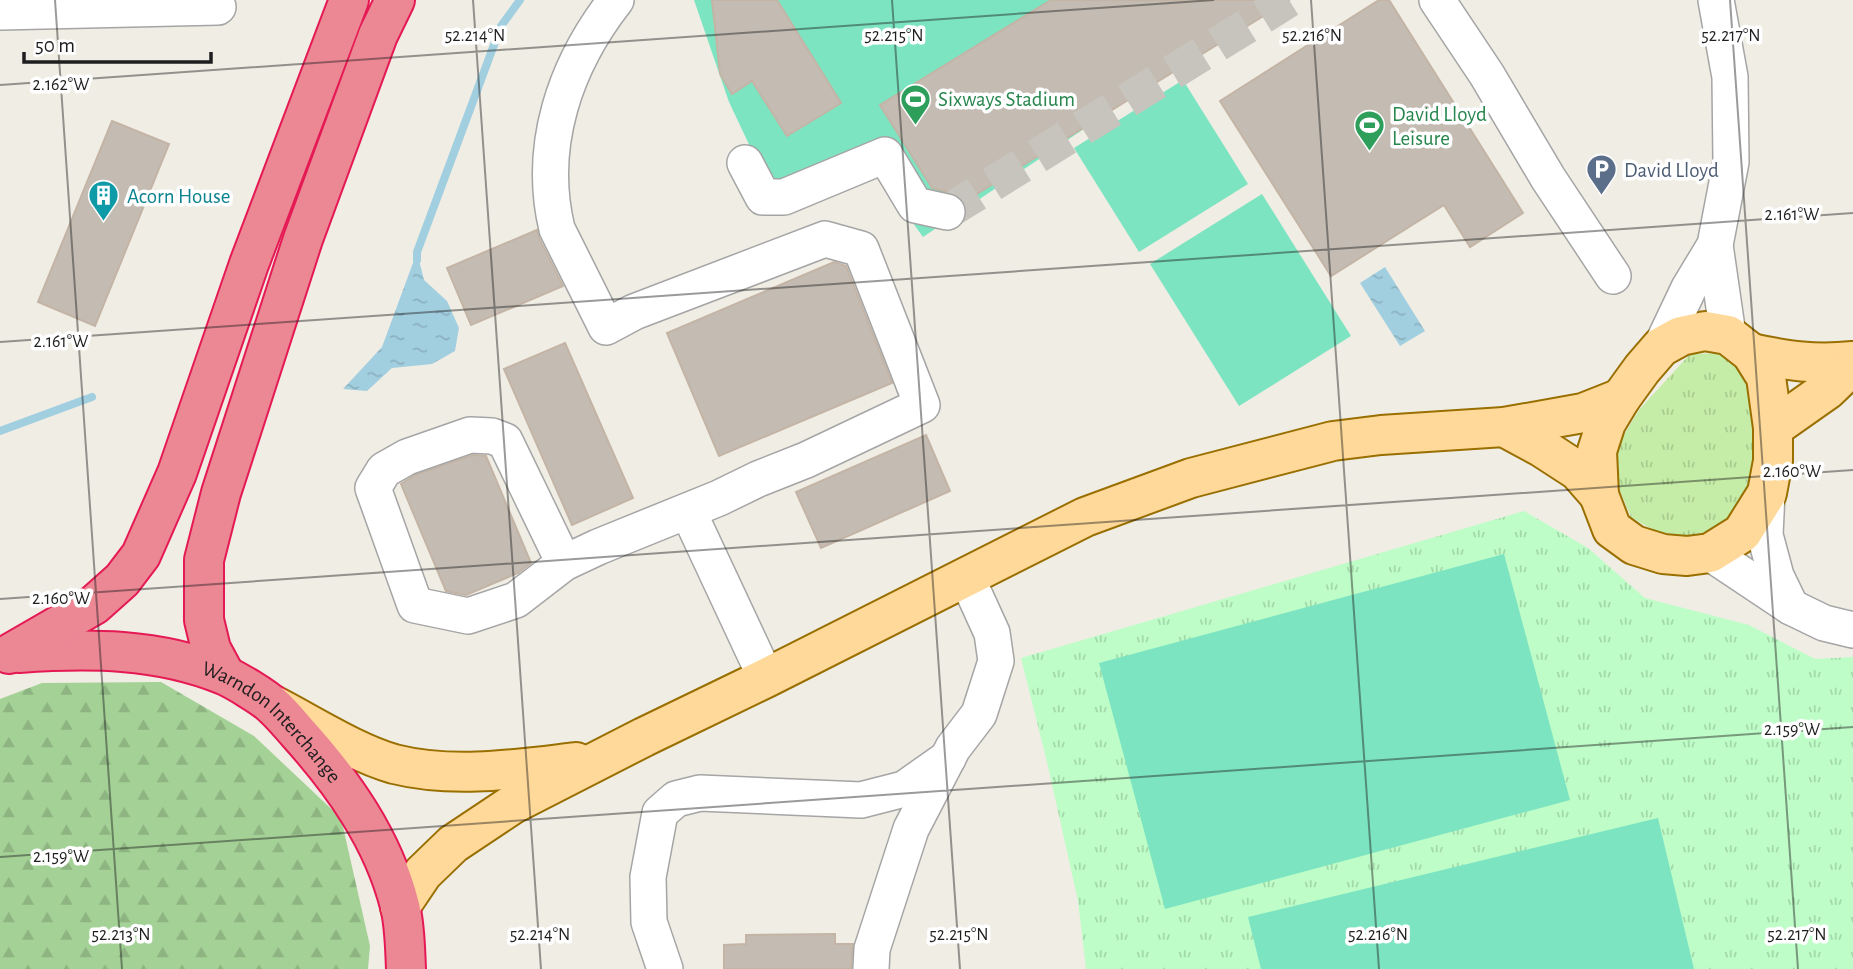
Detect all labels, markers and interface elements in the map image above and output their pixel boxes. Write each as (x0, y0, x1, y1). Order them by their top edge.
scale bar (24, 21, 212, 65)
text: 52.214°N (445, 27, 505, 45)
text: 52.215°N (864, 27, 924, 45)
text: 52.216°N (1282, 27, 1342, 45)
text: 52.217°N (1701, 27, 1761, 45)
text: 50 m (35, 35, 75, 56)
text: 2.162°W (33, 76, 89, 94)
sports icon: Sixways Stadium (898, 82, 932, 126)
place label: Sixways Stadium (938, 89, 1075, 110)
place label: David Lloyd Leisure (1392, 104, 1487, 149)
sports icon: David Lloyd Leisure (1352, 109, 1386, 153)
parking icon: David Lloyd (1584, 153, 1618, 197)
place label: David Lloyd (1624, 160, 1719, 181)
building icon: Acorn House (87, 179, 121, 223)
place label: Acorn House (127, 186, 230, 207)
text: 2.161°W (1765, 206, 1819, 224)
text: 2.161°W (34, 333, 88, 351)
text: 2.160°W (1763, 463, 1821, 481)
text: 2.160°W (32, 590, 90, 608)
street label: Warndon Interchange (199, 658, 345, 787)
text: 2.159°W (1764, 721, 1820, 739)
text: 2.159°W (33, 848, 89, 866)
text: 52.213°N (91, 926, 151, 944)
text: 52.214°N (510, 926, 570, 944)
text: 52.215°N (929, 926, 989, 944)
text: 52.216°N (1348, 926, 1408, 944)
text: 52.217°N (1767, 926, 1827, 944)

